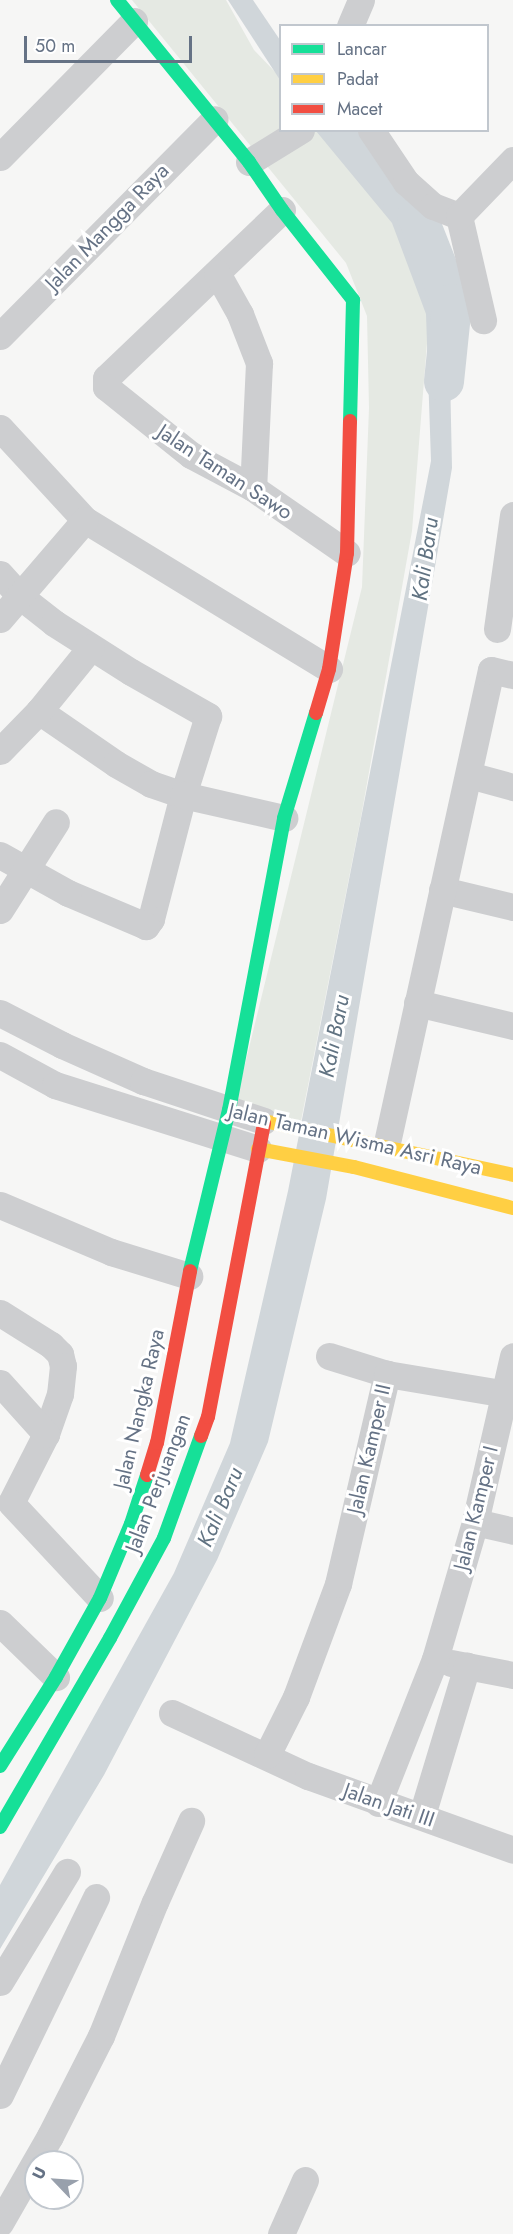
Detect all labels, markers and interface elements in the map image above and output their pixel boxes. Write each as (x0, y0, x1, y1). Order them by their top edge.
scale bar (27, 24, 195, 62)
legend (279, 24, 489, 132)
text: 50 m (35, 33, 75, 59)
text: Lancar (337, 36, 387, 62)
text: Padat (337, 66, 378, 92)
text: Macet (337, 96, 382, 122)
street label: Jalan Mangga Raya (40, 158, 174, 296)
street label: Jalan Taman Sawo (153, 419, 297, 525)
water label: Kali Baru (406, 516, 444, 602)
water label: Kali Baru (313, 992, 355, 1080)
street label: Jalan Taman Wisma Asri Raya (226, 1098, 484, 1180)
street label: Jalan Nangka Raya (108, 1327, 170, 1491)
street label: Jalan Kamper II (342, 1382, 396, 1516)
street label: Jalan Perjuangan (120, 1410, 196, 1556)
street label: Jalan Kamper I (448, 1443, 504, 1573)
water label: Kali Baru (191, 1463, 249, 1551)
street label: Jalan Jati III (340, 1778, 438, 1832)
north arrow (24, 2150, 84, 2210)
text: U (26, 2163, 52, 2183)

